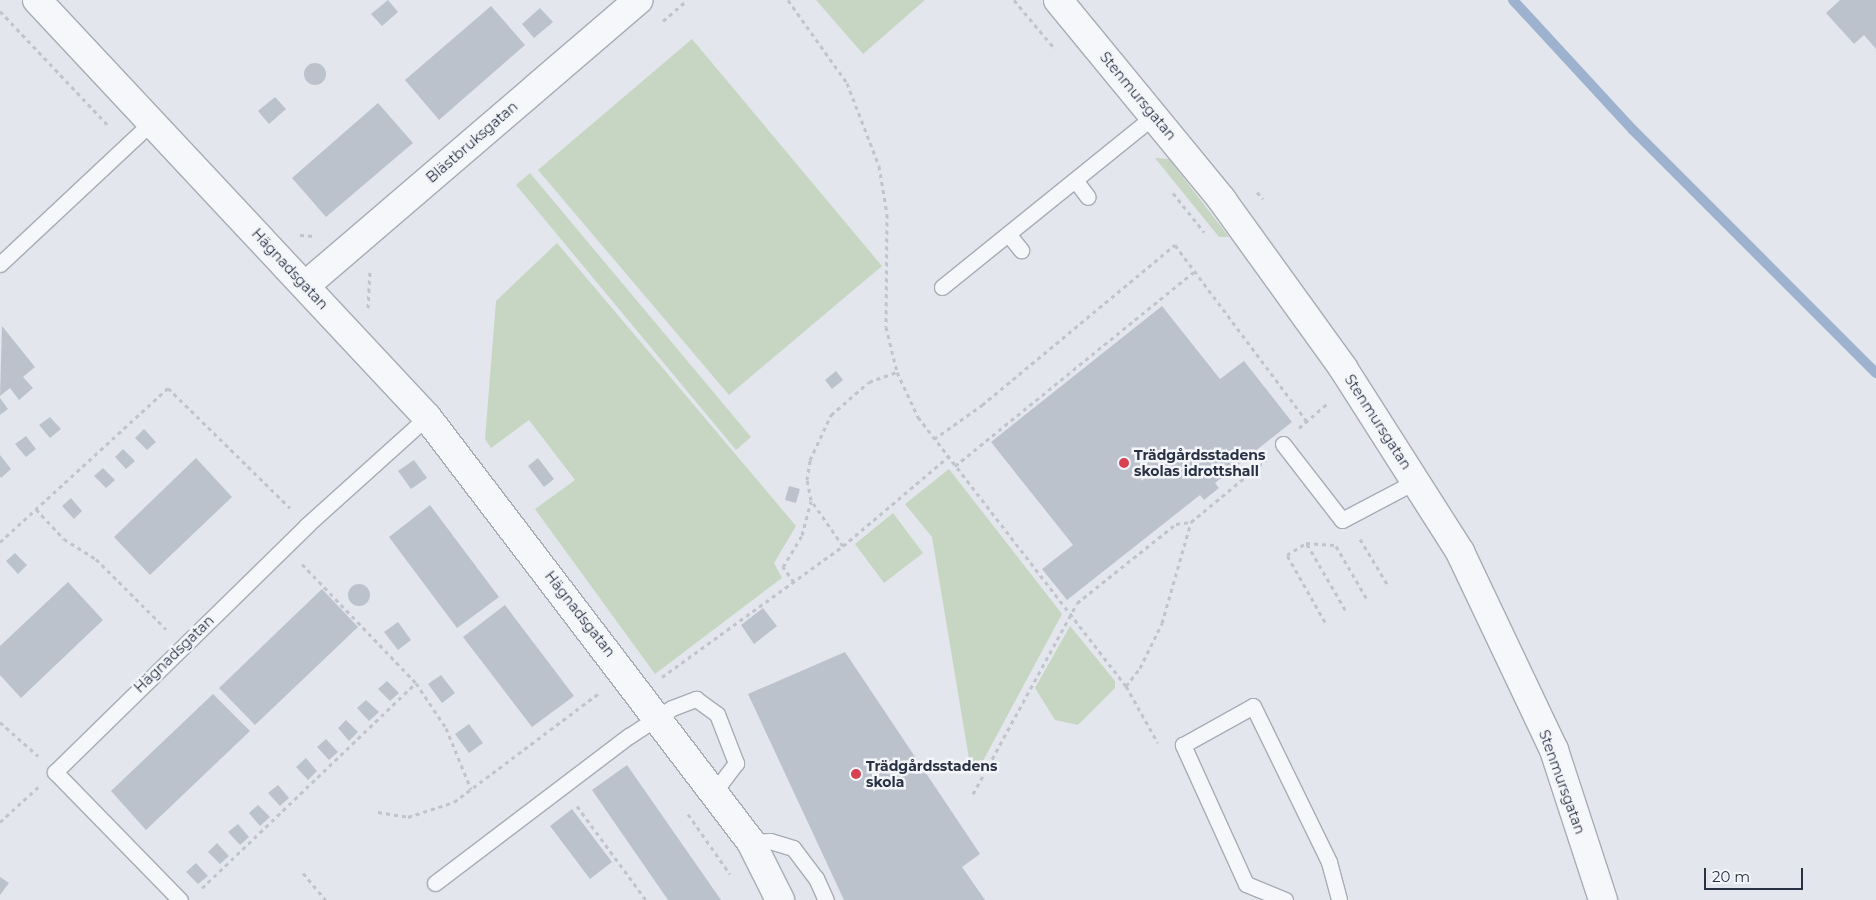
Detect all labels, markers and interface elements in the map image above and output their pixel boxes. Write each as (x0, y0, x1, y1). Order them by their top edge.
street label: Stenmursgatan (1096, 49, 1180, 143)
street label: Blästbruksgatan (423, 98, 521, 186)
street label: Hägnadsgatan (248, 225, 332, 313)
street label: Stenmursgatan (1341, 371, 1415, 473)
place label: Trädgårdsstadens skolas idrottshall (1134, 447, 1265, 480)
marker: Trädgårdsstadens skolas idrottshall (1118, 457, 1130, 469)
street label: Hägnadsgatan (541, 568, 619, 660)
street label: Hägnadsgatan (131, 612, 217, 696)
street label: Stenmursgatan (1535, 728, 1589, 836)
place label: Trädgårdsstadens skola (866, 758, 997, 790)
marker: Trädgårdsstadens skola (850, 768, 862, 780)
scale bar (1706, 858, 1805, 890)
text: 20 m (1712, 867, 1750, 886)

